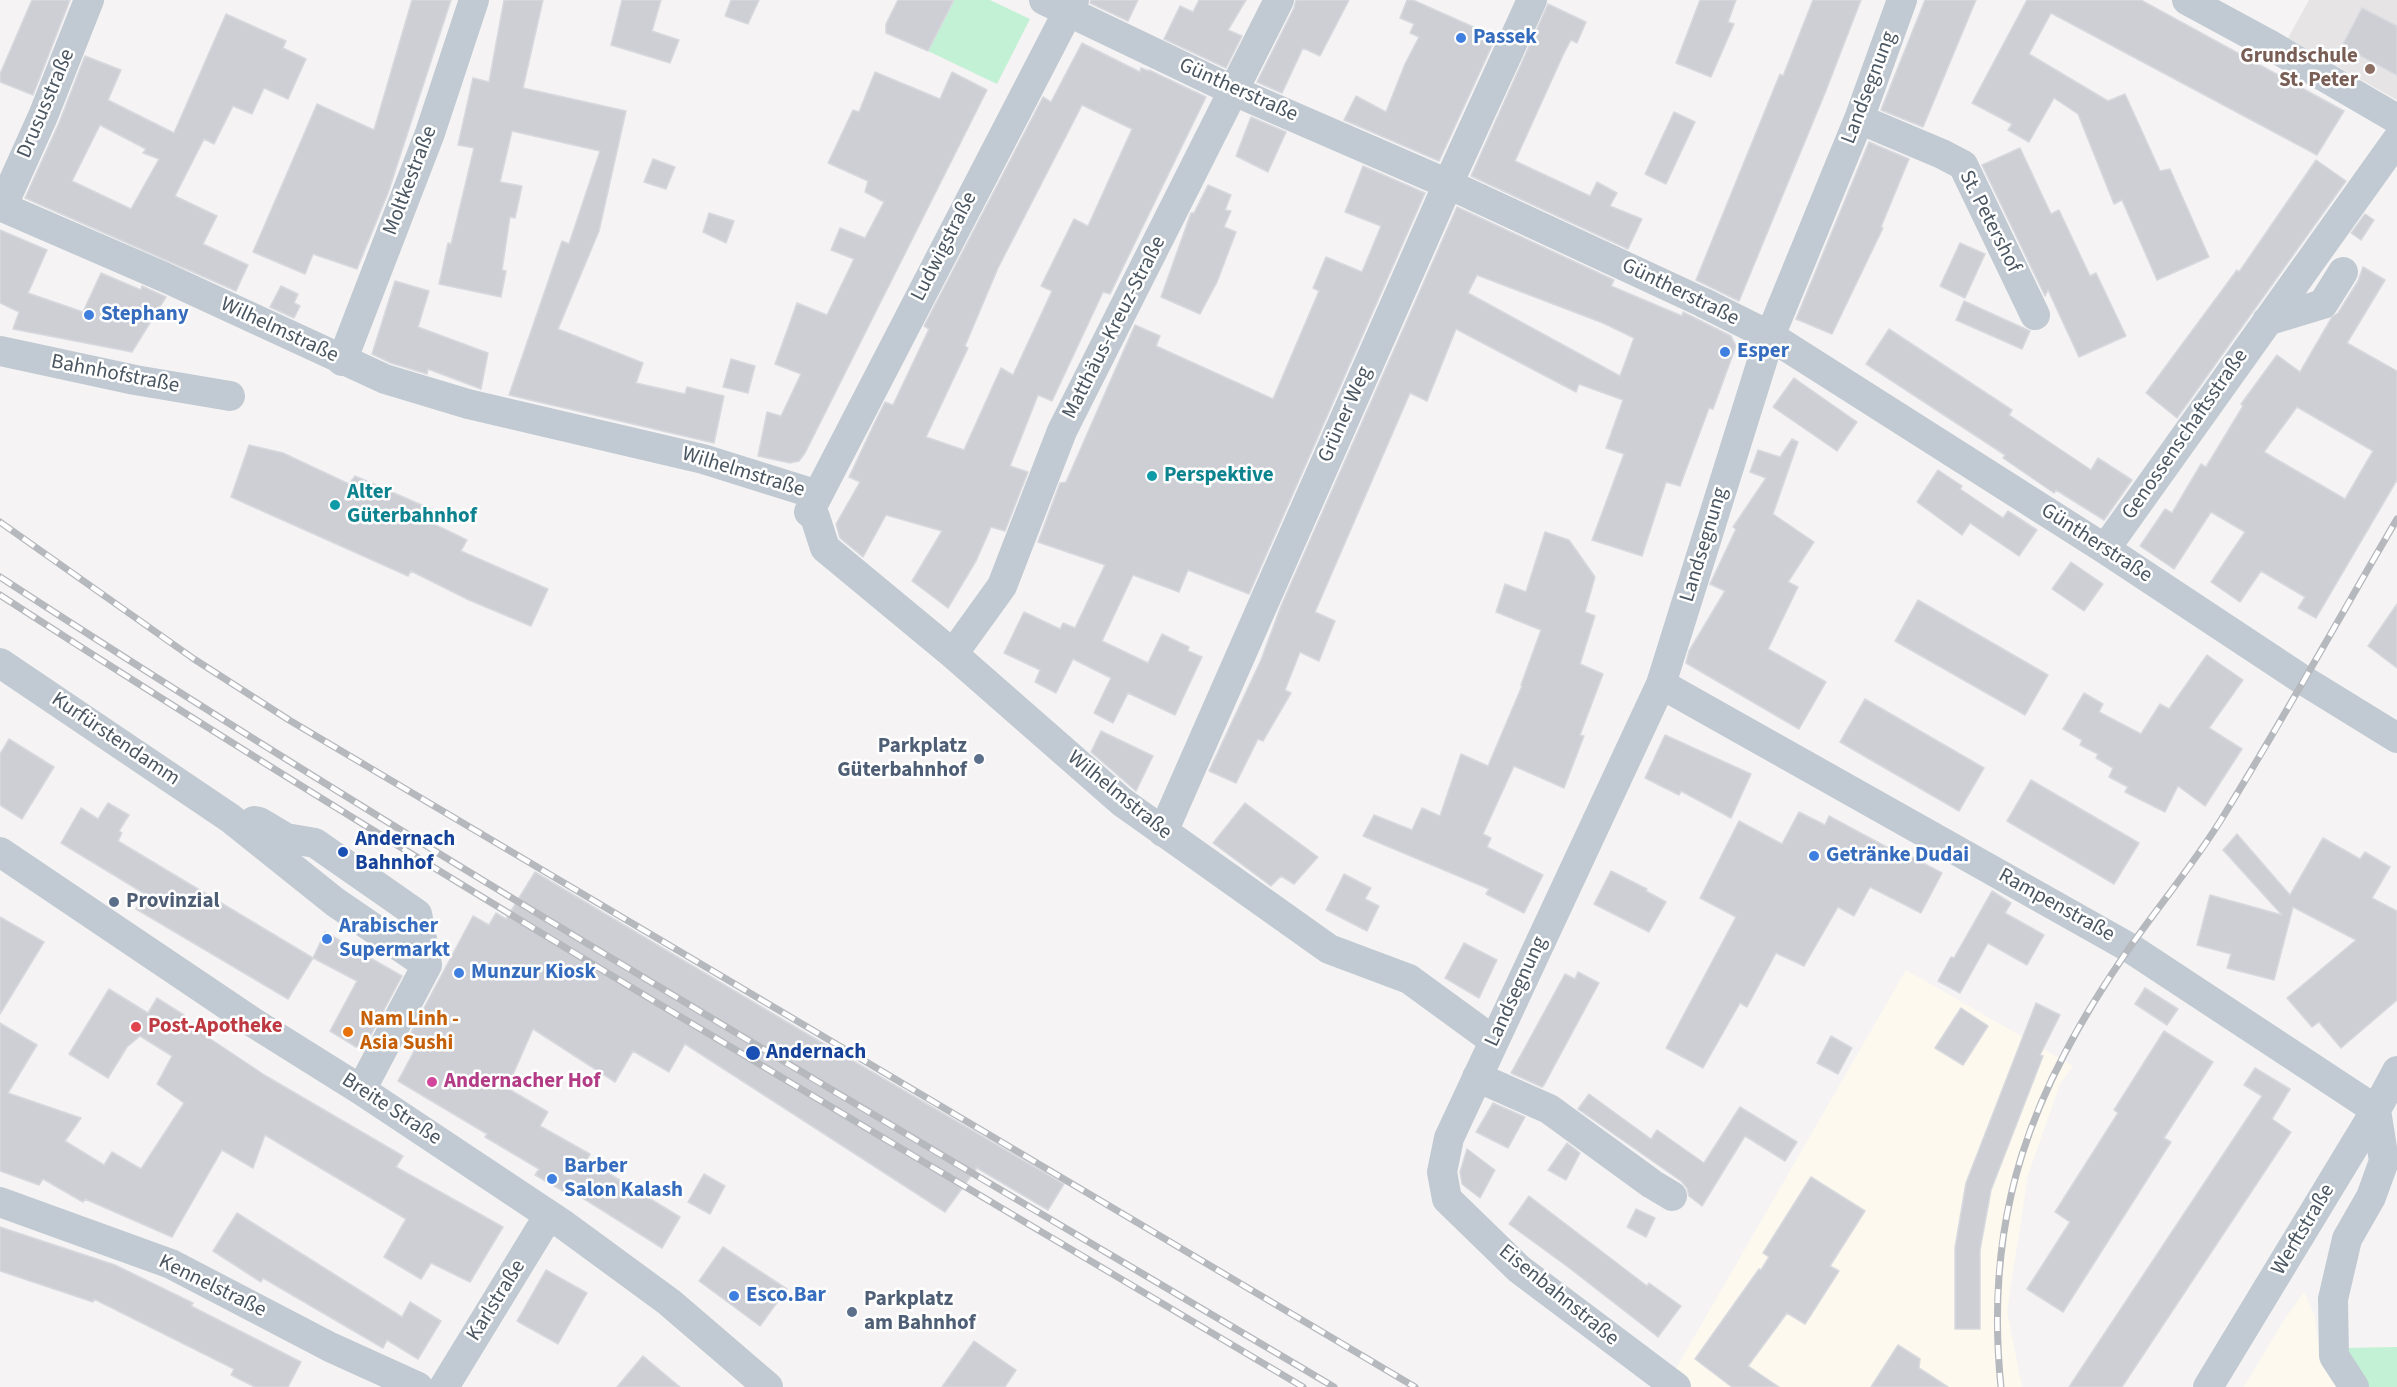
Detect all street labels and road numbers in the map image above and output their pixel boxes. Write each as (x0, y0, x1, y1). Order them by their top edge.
street label: Landsegnung (1837, 28, 1903, 148)
street label: Drususstraße (13, 46, 81, 162)
street label: Güntherstraße (1175, 54, 1301, 128)
street label: Moltkestraße (379, 123, 443, 239)
street label: St. Petershof (1953, 167, 2025, 277)
street label: Ludwigstraße (907, 188, 983, 306)
street label: Matthäus-Kreuz-Straße (1058, 232, 1172, 424)
street label: Güntherstraße (1617, 254, 1743, 332)
street label: Wilhelmstraße (216, 293, 342, 369)
street label: Genossenschaftsstraße (2118, 345, 2254, 525)
street label: Bahnhofstraße (49, 350, 181, 400)
street label: Grüner Weg (1314, 363, 1378, 467)
street label: Wilhelmstraße (679, 442, 807, 504)
street label: Landsegnung (1676, 485, 1734, 605)
street label: Güntherstraße (2036, 499, 2156, 589)
street label: Kurfürstendamm (46, 688, 184, 792)
street label: Wilhelmstraße (1062, 746, 1176, 846)
street label: Rampenstraße (1994, 864, 2118, 948)
street label: Landsegnung (1481, 933, 1553, 1051)
street label: Breite Straße (336, 1068, 446, 1152)
street label: Werftstraße (2267, 1180, 2341, 1280)
street label: Eisenbahnstraße (1493, 1240, 1623, 1352)
street label: Kennelstraße (154, 1250, 270, 1324)
street label: Karlstraße (462, 1256, 532, 1346)

